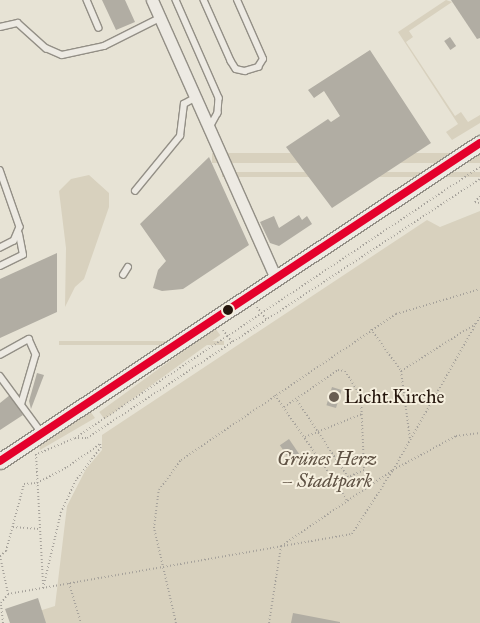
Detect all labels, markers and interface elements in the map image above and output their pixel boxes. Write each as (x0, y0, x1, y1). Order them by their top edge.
unlabelled marker (223, 305, 233, 315)
place label: Licht.Kirche (344, 386, 445, 408)
marker: Licht.Kirche (328, 391, 340, 403)
park label: Grünes Herz – Stadtpark (277, 448, 377, 492)

